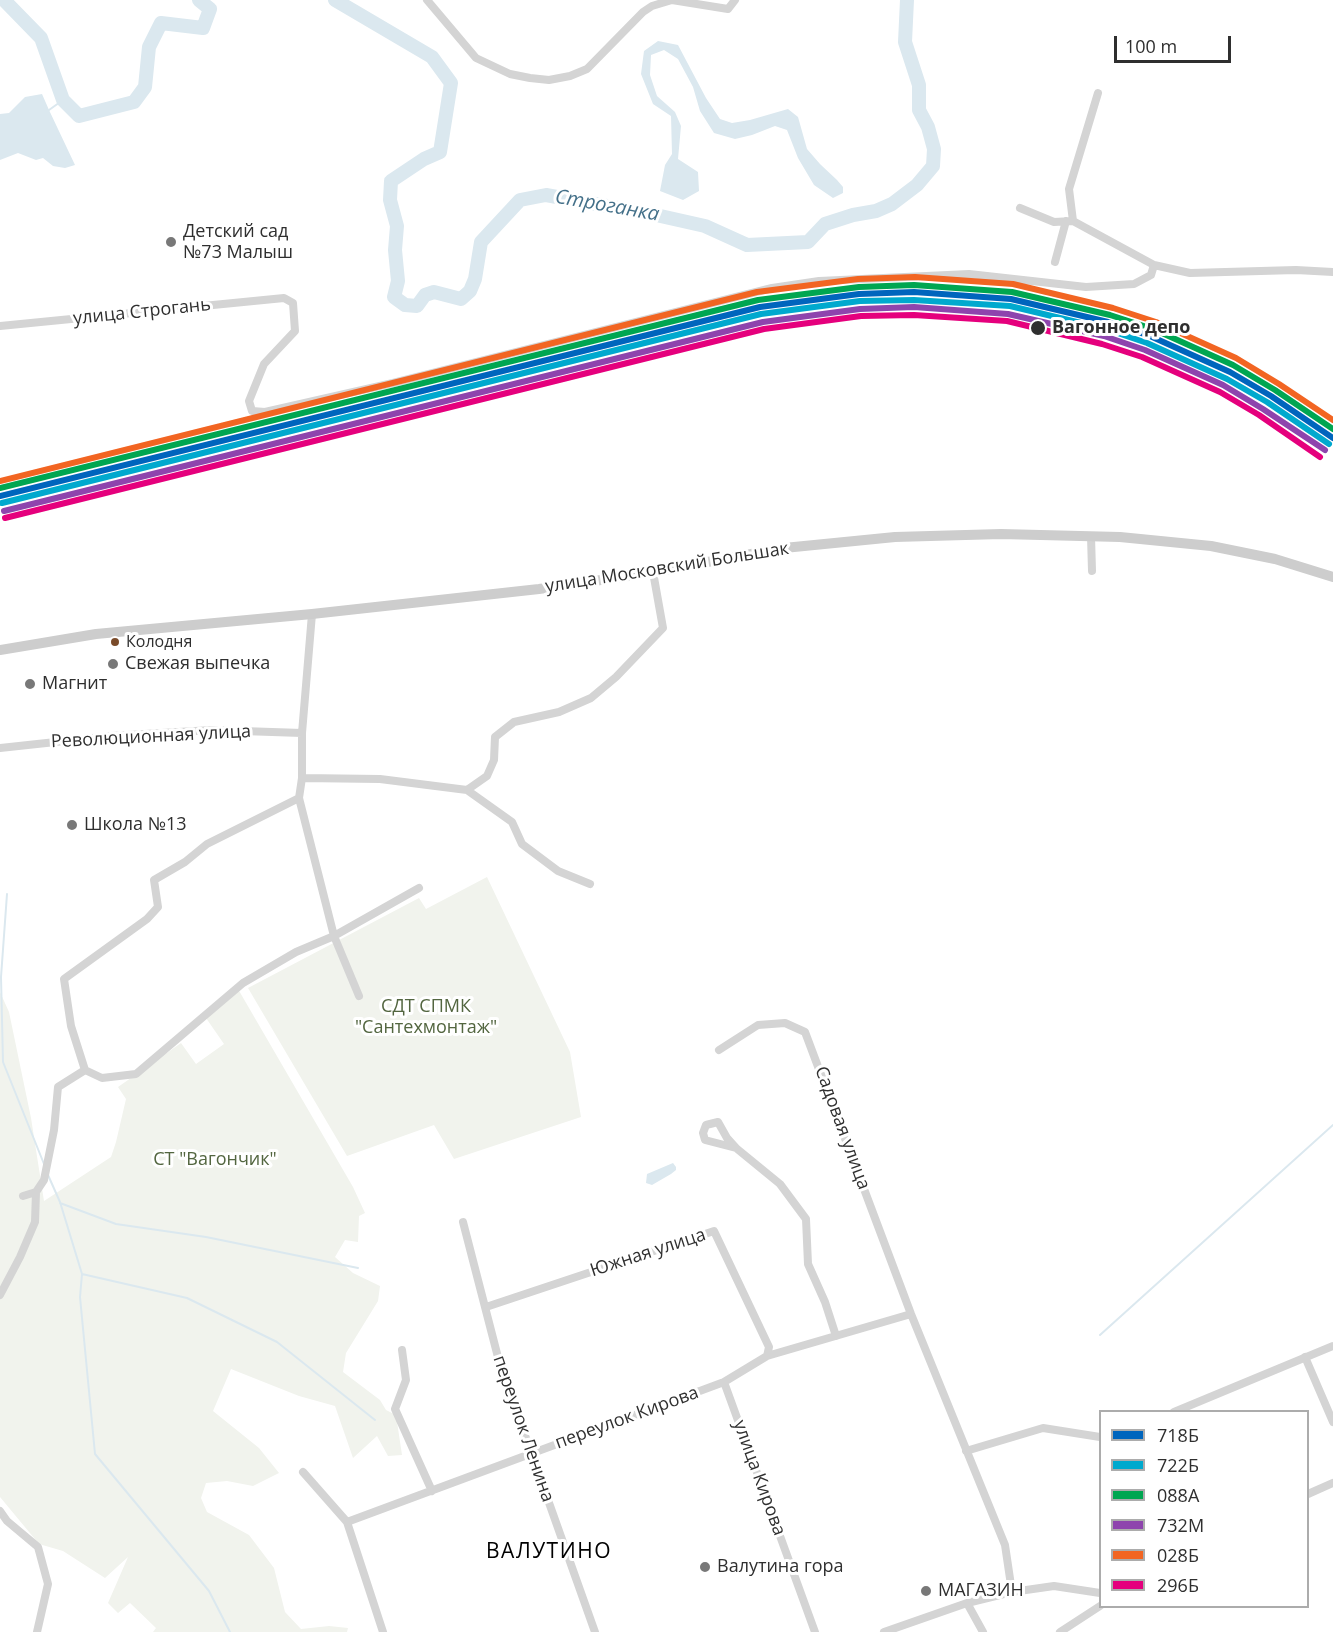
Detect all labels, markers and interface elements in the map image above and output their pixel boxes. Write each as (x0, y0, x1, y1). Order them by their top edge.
scale bar (1117, 24, 1234, 62)
text: 100 m (1125, 34, 1177, 58)
water label: Строганка (553, 185, 661, 227)
place label: Детский сад №73 Малыш (183, 221, 293, 264)
marker: Детский сад №73 Малыш (164, 235, 178, 249)
street label: улица Строгань (72, 294, 212, 330)
place label: Вагонное депо (1052, 317, 1190, 339)
marker: Вагонное депо (1029, 319, 1047, 337)
street label: улица Московский Большак (544, 538, 790, 598)
place label: Колодня (126, 632, 192, 652)
marker: Колодня (109, 636, 121, 648)
place label: Свежая выпечка (125, 653, 270, 675)
marker: Свежая выпечка (106, 657, 120, 671)
place label: Магнит (42, 673, 107, 695)
marker: Магнит (23, 677, 37, 691)
street label: Революционная улица (50, 721, 252, 753)
place label: Школа №13 (84, 814, 187, 836)
marker: Школа №13 (65, 818, 79, 832)
park label: СДТ СПМК "Сантехмонтаж" (355, 996, 497, 1038)
street label: Садовая улица (810, 1063, 874, 1193)
park label: СТ "Вагончик" (153, 1149, 277, 1171)
street label: Южная улица (588, 1224, 708, 1282)
street label: переулок Ленина (488, 1353, 558, 1505)
street label: переулок Кирова (552, 1382, 702, 1454)
legend (1099, 1410, 1309, 1608)
street label: улица Кирова (728, 1417, 790, 1539)
text: 718Б (1157, 1423, 1199, 1447)
text: 722Б (1157, 1453, 1199, 1477)
text: 088А (1157, 1483, 1199, 1507)
text: 732М (1157, 1513, 1204, 1537)
district label: ВАЛУТИНО (486, 1539, 612, 1565)
text: 028Б (1157, 1543, 1199, 1567)
place label: Валутина гора (717, 1556, 844, 1578)
marker: Валутина гора (698, 1560, 712, 1574)
text: 296Б (1157, 1573, 1199, 1597)
place label: МАГАЗИН (938, 1580, 1024, 1602)
marker: МАГАЗИН (919, 1584, 933, 1598)

